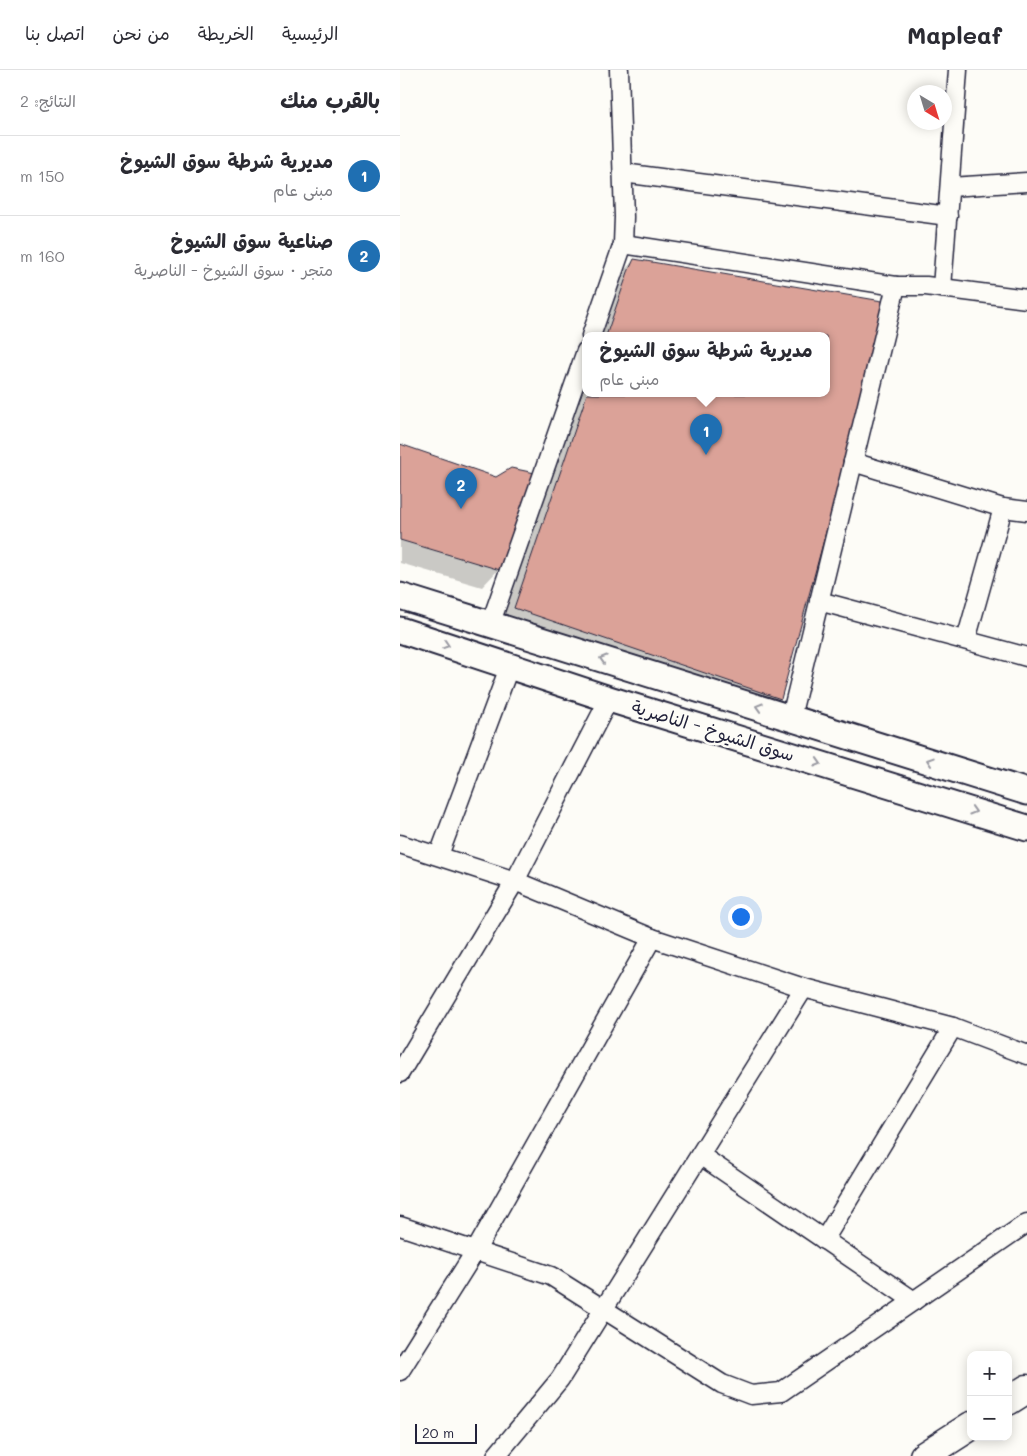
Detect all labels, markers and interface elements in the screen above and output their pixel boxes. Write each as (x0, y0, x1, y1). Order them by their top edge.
text: Mapleaf (907, 19, 1002, 50)
text: اتصل بنا (25, 21, 85, 45)
text: من نحن (113, 21, 170, 45)
text: الخريطة (198, 21, 254, 45)
text: الرئيسية (282, 21, 338, 45)
north arrow (907, 85, 952, 130)
text: بالقرب منك (280, 86, 380, 113)
text: النتائج: 2 (20, 90, 76, 111)
text: مديرية شرطة سوق الشيوخ (120, 148, 333, 173)
text: 150 m (20, 165, 64, 186)
text: 1 (360, 165, 368, 186)
text: مبنى عام (273, 179, 333, 200)
text: صناعية سوق الشيوخ (171, 228, 333, 253)
text: 160 m (20, 245, 65, 266)
text: 2 (360, 245, 368, 266)
text: متجر · سوق الشيوخ - الناصرية (134, 259, 333, 280)
popup (582, 332, 830, 397)
text: مديرية شرطة سوق الشيوخ (600, 337, 812, 362)
text: مبنى عام (600, 368, 659, 389)
pin: 1 (690, 414, 722, 455)
pin: 2 (445, 468, 477, 509)
one-way arrow (442, 639, 450, 649)
one-way arrow (600, 655, 608, 665)
street label: سوق الشيوخ - الناصرية (629, 694, 798, 767)
one-way arrow (755, 703, 763, 713)
one-way arrow (927, 757, 935, 767)
one-way arrow (813, 758, 822, 768)
one-way arrow (969, 806, 977, 816)
your location (728, 904, 754, 930)
map controls (967, 1351, 1012, 1441)
button: + (967, 1351, 1012, 1396)
button: − (967, 1396, 1012, 1441)
scale bar (415, 1421, 478, 1444)
text: 20 m (422, 1423, 454, 1442)

